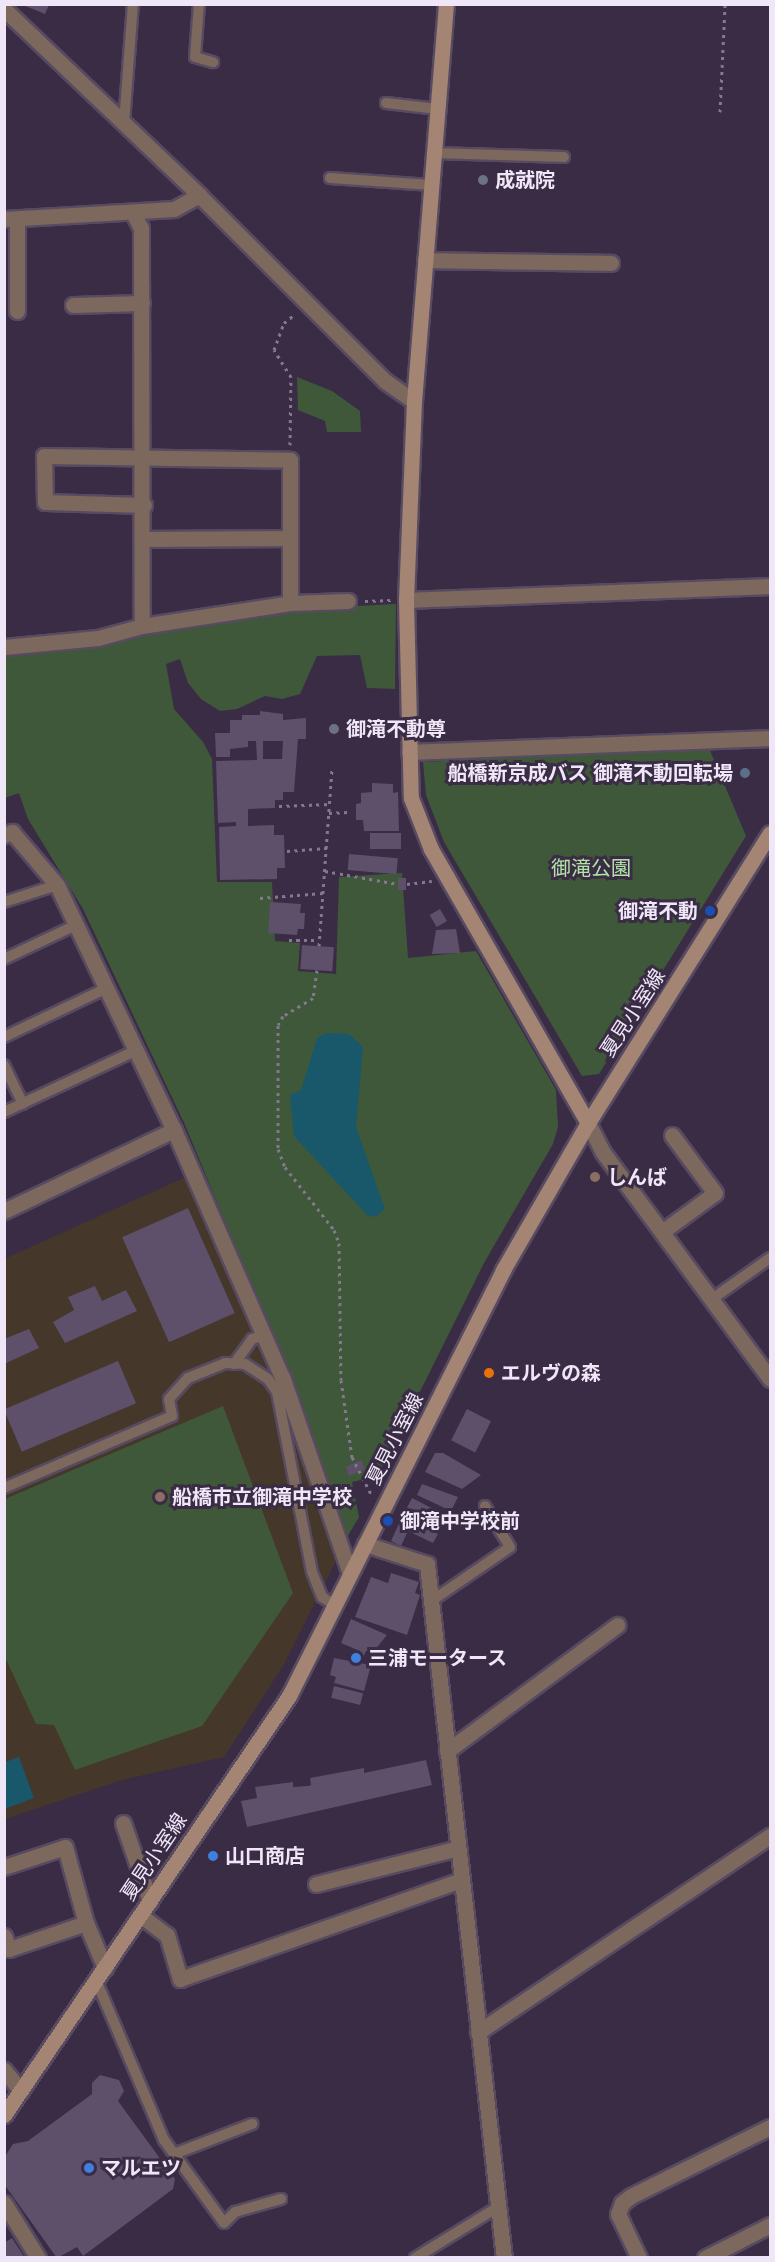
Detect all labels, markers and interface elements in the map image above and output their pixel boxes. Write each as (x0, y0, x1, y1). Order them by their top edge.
place label: 成就院 (495, 168, 555, 192)
marker: 成就院 (476, 173, 490, 187)
place label: 御滝不動尊 (346, 717, 446, 741)
marker: 御滝不動尊 (327, 722, 341, 736)
place label: 船橋新京成バス 御滝不動回転場 (447, 761, 733, 785)
marker: 船橋新京成バス 御滝不動回転場 (738, 766, 752, 780)
park label: 御滝公園 (551, 856, 631, 880)
place label: 御滝不動 (618, 899, 698, 923)
marker: 御滝不動 (703, 904, 717, 918)
street label: 夏見小室線 (596, 965, 670, 1061)
place label: しんば (607, 1165, 667, 1189)
marker: しんば (588, 1170, 602, 1184)
place label: エルヴの森 (501, 1361, 601, 1385)
marker: エルヴの森 (482, 1366, 496, 1380)
street label: 夏見小室線 (362, 1389, 428, 1489)
place label: 船橋市立御滝中学校 (172, 1485, 352, 1509)
marker: 船橋市立御滝中学校 (153, 1490, 167, 1504)
place label: 御滝中学校前 (400, 1509, 520, 1533)
marker: 御滝中学校前 (381, 1514, 395, 1528)
place label: 三浦モータース (368, 1646, 508, 1670)
marker: 三浦モータース (349, 1651, 363, 1665)
street label: 夏見小室線 (116, 1809, 192, 1905)
place label: 山口商店 (225, 1844, 305, 1868)
marker: 山口商店 (206, 1849, 220, 1863)
place label: マルエツ (101, 2156, 181, 2180)
marker: マルエツ (82, 2161, 96, 2175)

